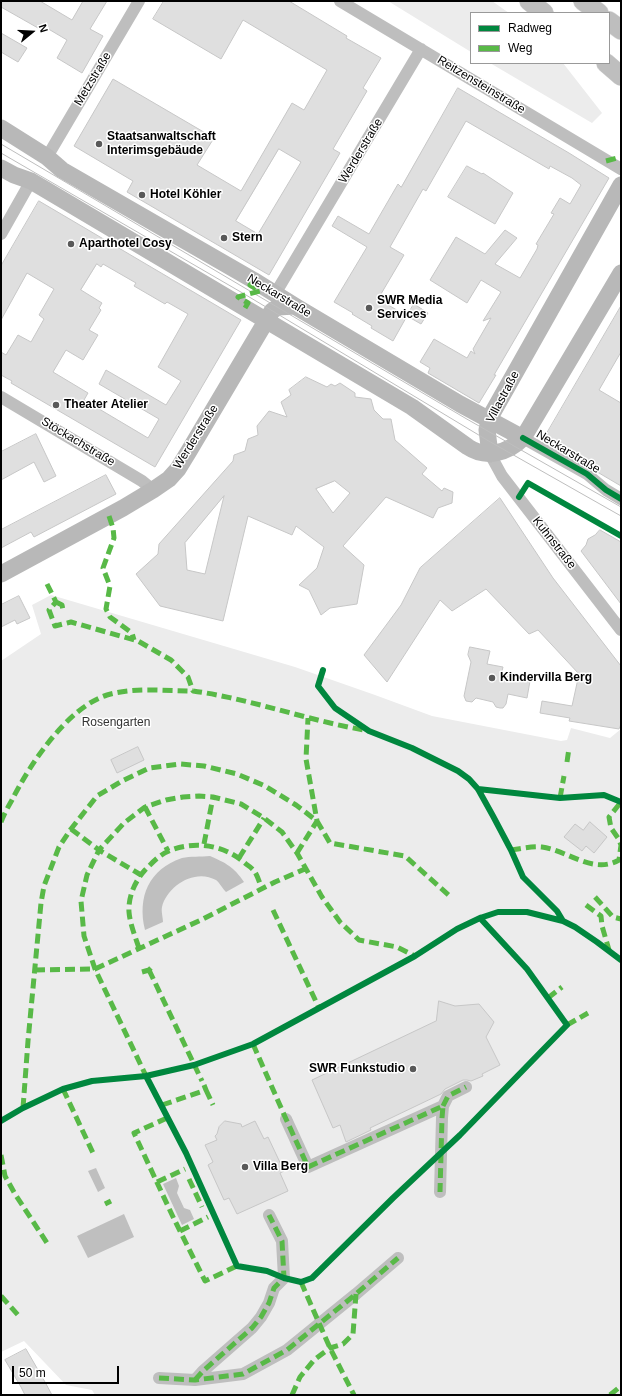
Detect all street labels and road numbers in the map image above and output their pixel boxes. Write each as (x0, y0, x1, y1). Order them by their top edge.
street label: Metzstraße (71, 50, 115, 108)
street label: Reitzensteinstraße (434, 53, 528, 117)
street label: Werderstraße (336, 116, 386, 186)
street label: Neckarstraße (244, 271, 314, 321)
street label: Villastraße (483, 369, 523, 425)
street label: Werderstraße (171, 402, 221, 472)
street label: Stöckachstraße (39, 414, 117, 470)
street label: Neckarstraße (533, 427, 603, 477)
street label: Kuhnstraße (529, 514, 579, 572)

